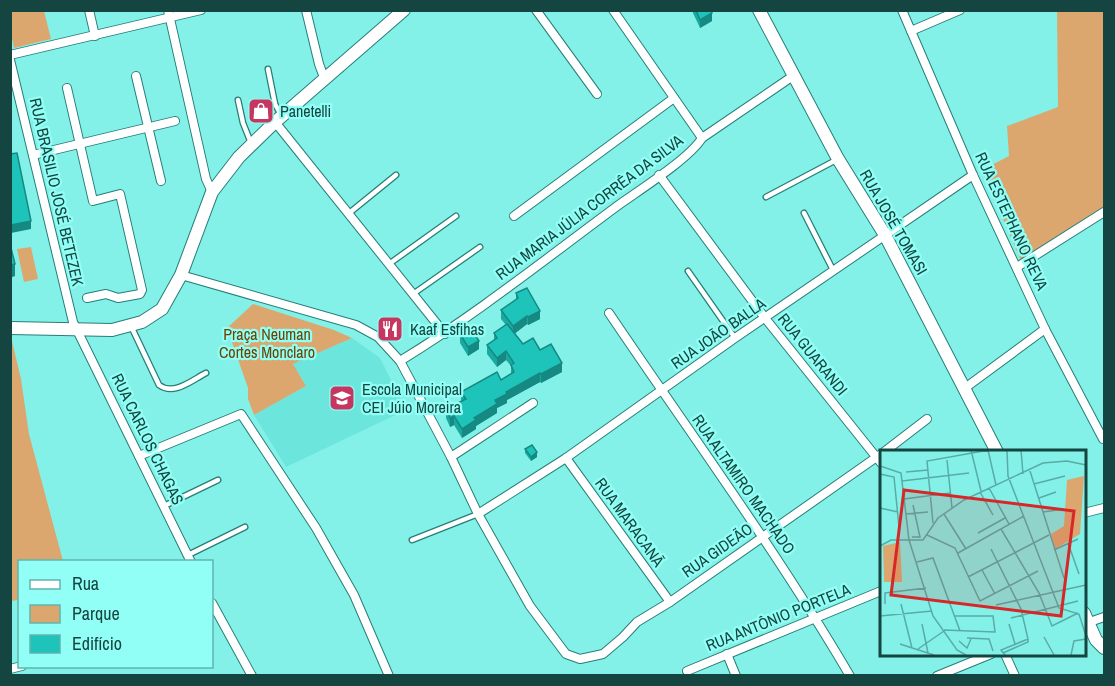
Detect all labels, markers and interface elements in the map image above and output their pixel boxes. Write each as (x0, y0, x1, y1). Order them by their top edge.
street label: RUA BRASILIO JOSÉ BETEZEK (25, 96, 89, 289)
shop icon: Panetelli (246, 96, 276, 126)
place label: Panetelli (280, 100, 331, 122)
street label: RUA MARIA JÚLIA CORRÊA DA SILVA (491, 129, 687, 285)
street label: RUA ESTEPHANO REVA (970, 148, 1054, 294)
street label: RUA JOSÉ TOMASI (855, 165, 933, 279)
street label: RUA JOÃO BALLA (666, 292, 770, 374)
street label: RUA GUARANDI (773, 308, 853, 400)
restaurant icon: Kaaf Esfihas (375, 314, 405, 344)
place label: Kaaf Esfihas (410, 318, 484, 340)
park label: Praça Neuman Cortes Monclaro (219, 323, 315, 363)
street label: RUA CARLOS CHAGAS (107, 370, 189, 509)
place label: Escola Municipal CEI Júio Moreira (362, 378, 462, 418)
school or university icon: Escola Municipal CEI Júio Moreira (327, 383, 357, 413)
street label: RUA ALTAMIRO MACHADO (687, 410, 801, 558)
inset map (880, 450, 1085, 656)
street label: RUA MARACANÃ (590, 473, 670, 571)
street label: RUA GIDEÃO (677, 518, 757, 582)
legend (18, 560, 213, 668)
text: Rua (72, 571, 99, 596)
street label: RUA ANTÔNIO PORTELA (702, 578, 854, 656)
text: Parque (72, 601, 120, 626)
text: Edifício (72, 631, 122, 656)

